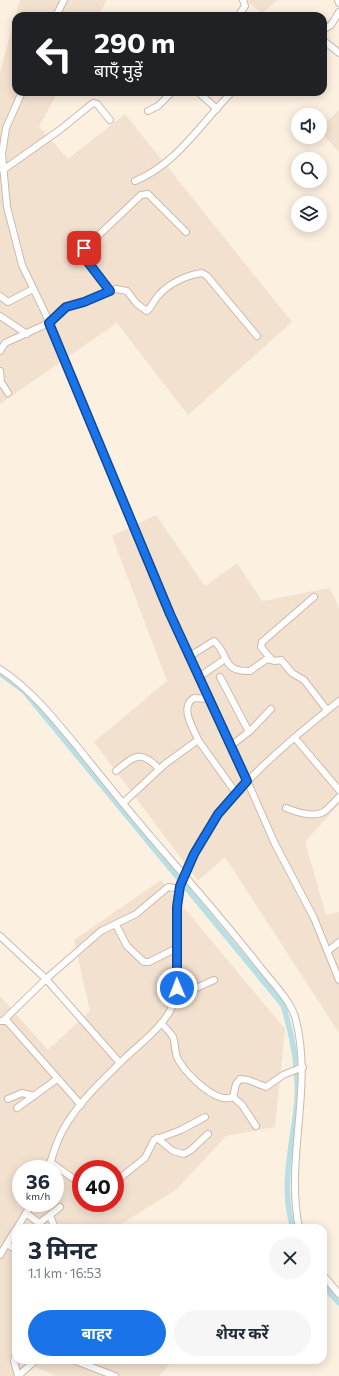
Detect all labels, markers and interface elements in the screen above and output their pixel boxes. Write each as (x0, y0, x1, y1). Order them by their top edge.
text: 290 m (94, 25, 175, 59)
icon: left (28, 28, 80, 80)
text: बाएँ मुड़ें (94, 59, 143, 81)
map controls (291, 108, 327, 232)
button: sound (291, 108, 327, 144)
button: search (291, 152, 327, 188)
button: layers (291, 196, 327, 232)
pin (67, 231, 101, 265)
icon: arrive (73, 237, 95, 259)
position arrow (156, 967, 198, 1009)
speed limit sign: 40 (72, 1160, 124, 1212)
text: 36 (26, 1169, 50, 1193)
text: km/h (26, 1190, 50, 1202)
text: 3 मिनट (28, 1235, 97, 1264)
button: close (269, 1237, 311, 1279)
text: 1.1 km · 16:53 (28, 1265, 102, 1281)
button: बाहर (28, 1310, 166, 1356)
button: शेयर करें (174, 1310, 311, 1356)

